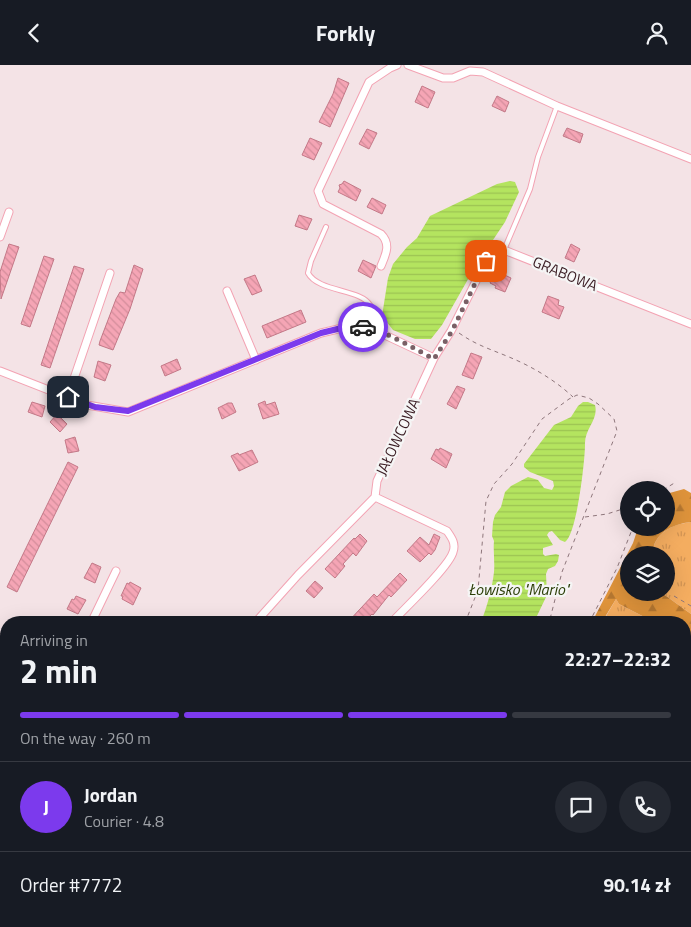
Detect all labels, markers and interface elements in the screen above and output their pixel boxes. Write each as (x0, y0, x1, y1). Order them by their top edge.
text: Forkly (316, 16, 375, 50)
icon: back (20, 19, 48, 47)
icon: person (643, 19, 671, 47)
pin (465, 240, 507, 282)
icon: bag (472, 247, 500, 275)
street label: GRABOWA (529, 250, 601, 297)
courier (338, 302, 388, 352)
icon: car (349, 313, 377, 341)
pin (47, 376, 89, 418)
icon: home (54, 383, 82, 411)
street label: JAŁOWCOWA (370, 394, 426, 479)
map controls (620, 481, 675, 601)
button: locate (620, 481, 675, 536)
button: layers (620, 546, 675, 601)
water label: Łowisko "Mario" (469, 577, 570, 601)
text: Arriving in (20, 628, 88, 652)
text: 22:27–22:32 (564, 644, 671, 673)
text: 2 min (20, 647, 98, 695)
text: On the way · 260 m (20, 726, 151, 750)
text: Jordan (84, 780, 137, 809)
button: chat (555, 781, 607, 833)
button: phone (619, 781, 671, 833)
text: J (43, 792, 49, 821)
text: Courier · 4.8 (84, 809, 164, 833)
text: Order #7772 (20, 870, 122, 899)
text: 90.14 zł (604, 870, 671, 899)

